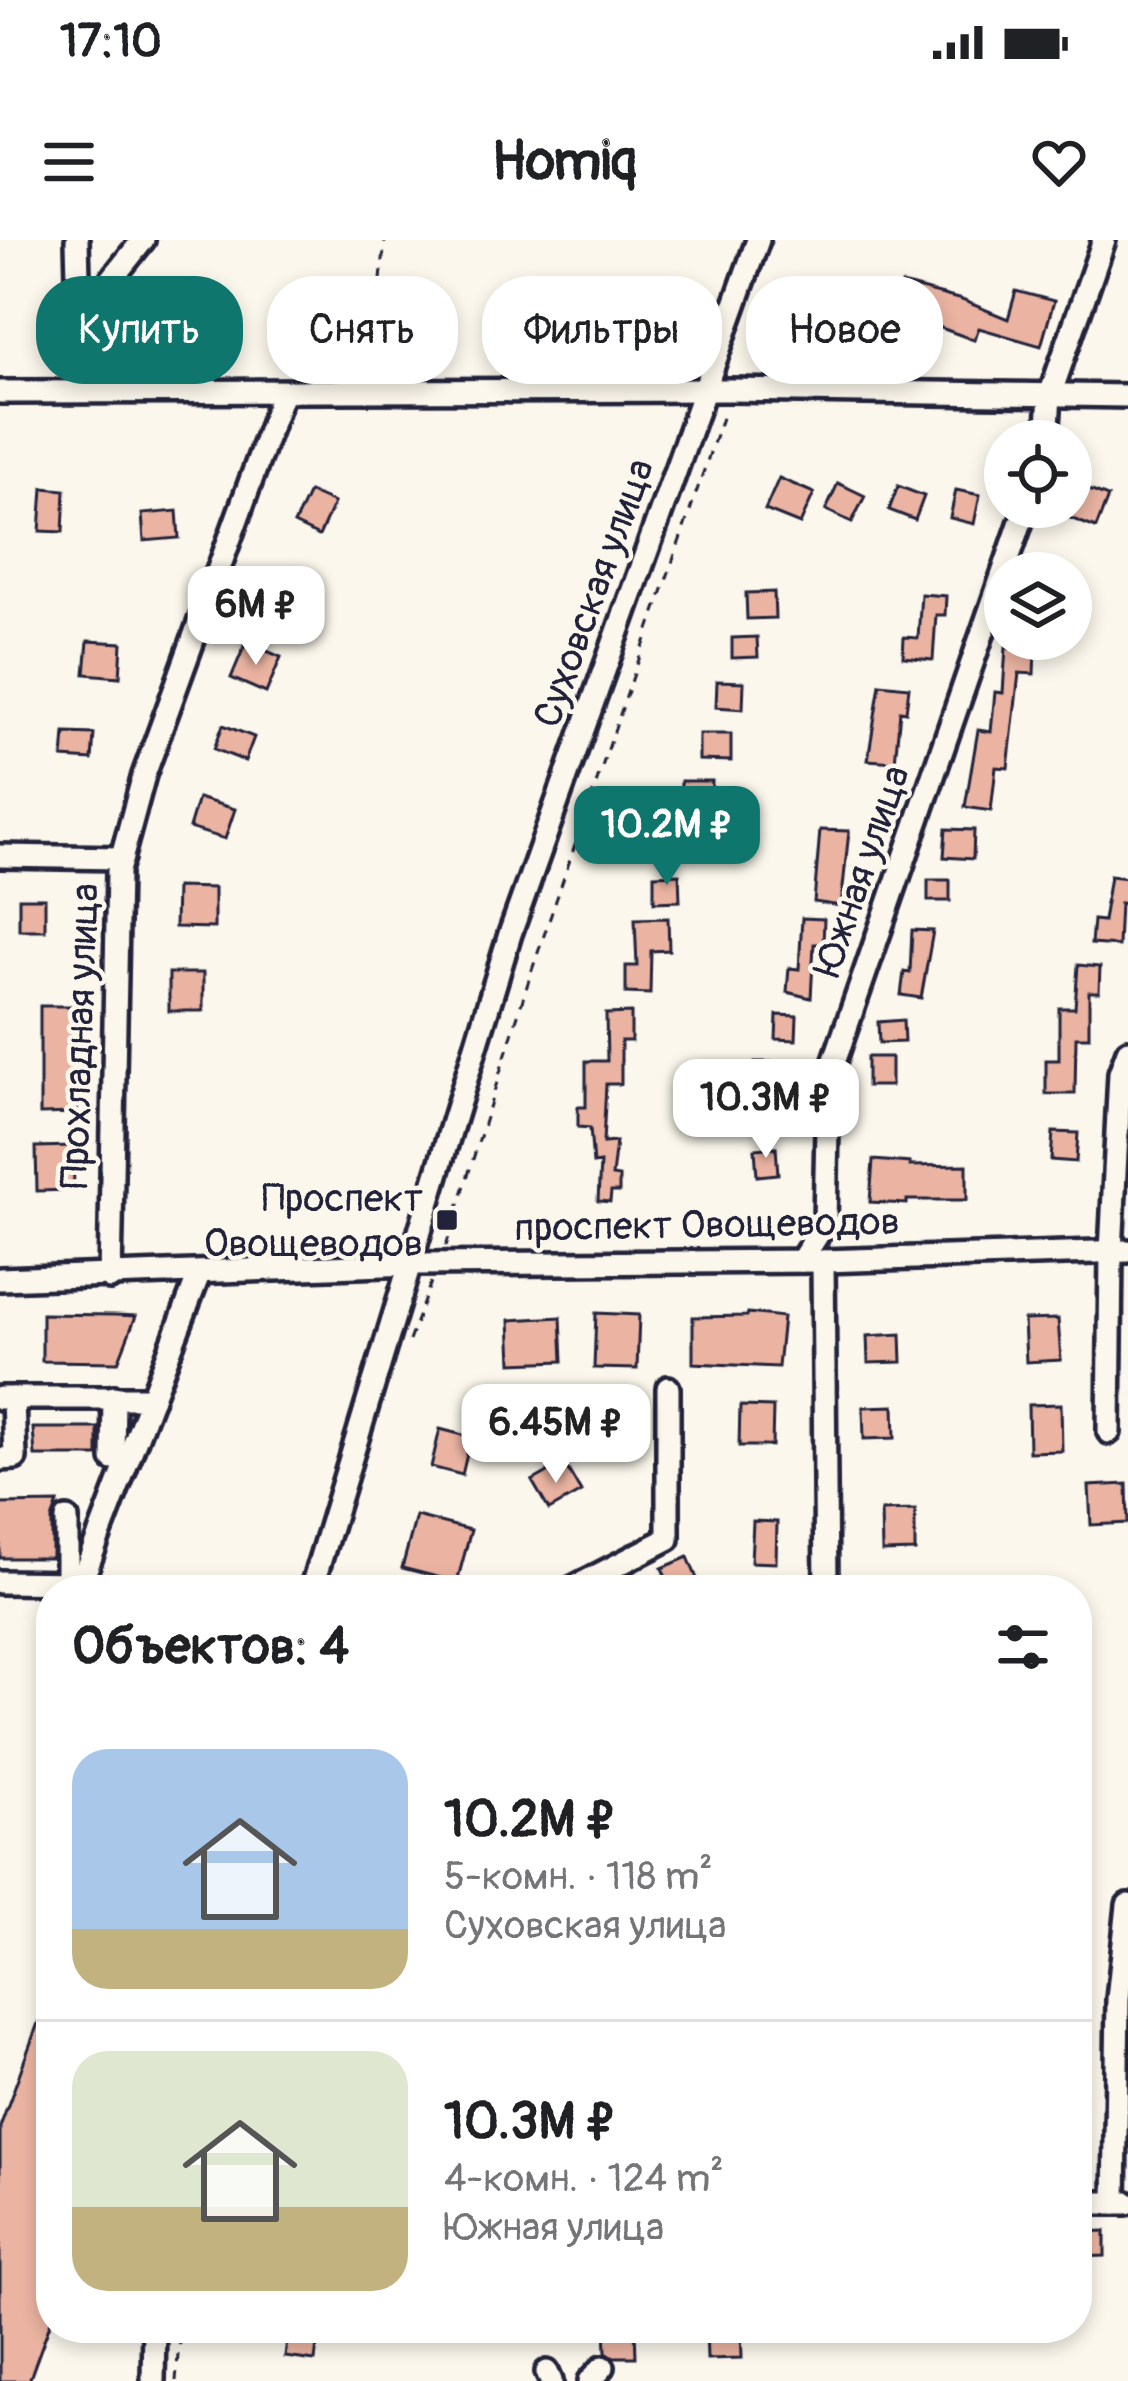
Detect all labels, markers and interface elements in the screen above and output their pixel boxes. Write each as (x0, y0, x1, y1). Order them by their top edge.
text: 17:10 (60, 14, 162, 70)
text: Homiq (492, 128, 636, 196)
icon: menu (36, 129, 102, 195)
icon: heart (1026, 129, 1092, 195)
chip: Купить (36, 276, 243, 384)
chip: Снять (267, 276, 458, 384)
chip: Фильтры (482, 276, 722, 384)
chip: Новое (746, 276, 943, 384)
map controls (984, 420, 1092, 660)
button: locate (984, 420, 1092, 528)
street label: Суховская улица (523, 452, 665, 734)
button: layers (984, 552, 1092, 660)
pin: 6M ₽ (185, 566, 327, 668)
text: 6M ₽ (215, 580, 297, 629)
street label: Южная улица (803, 759, 921, 983)
pin: 10.2M ₽ (556, 786, 778, 888)
text: 10.2M ₽ (601, 800, 733, 849)
street label: Прохладная улица (50, 882, 110, 1190)
pin: 10.3M ₽ (655, 1059, 877, 1161)
text: 10.3M ₽ (700, 1073, 832, 1122)
place label: Проспект Овощеводов (204, 1174, 423, 1268)
street label: проспект Овощеводов (514, 1197, 900, 1253)
marker: Проспект Овощеводов (434, 1207, 460, 1233)
pin: 6.45M ₽ (445, 1384, 667, 1486)
text: 6.45M ₽ (489, 1398, 623, 1447)
icon: filters (990, 1614, 1056, 1680)
text: Объектов: 4 (72, 1615, 349, 1679)
text: 10.2M ₽ (444, 1788, 617, 1852)
icon: home (168, 1797, 312, 1941)
text: 5-комн. · 118 m² (444, 1852, 713, 1901)
text: Суховская улица (444, 1901, 726, 1950)
text: 10.3M ₽ (444, 2090, 617, 2154)
icon: home (168, 2099, 312, 2243)
text: 4-комн. · 124 m² (444, 2154, 724, 2203)
text: Южная улица (444, 2203, 664, 2252)

